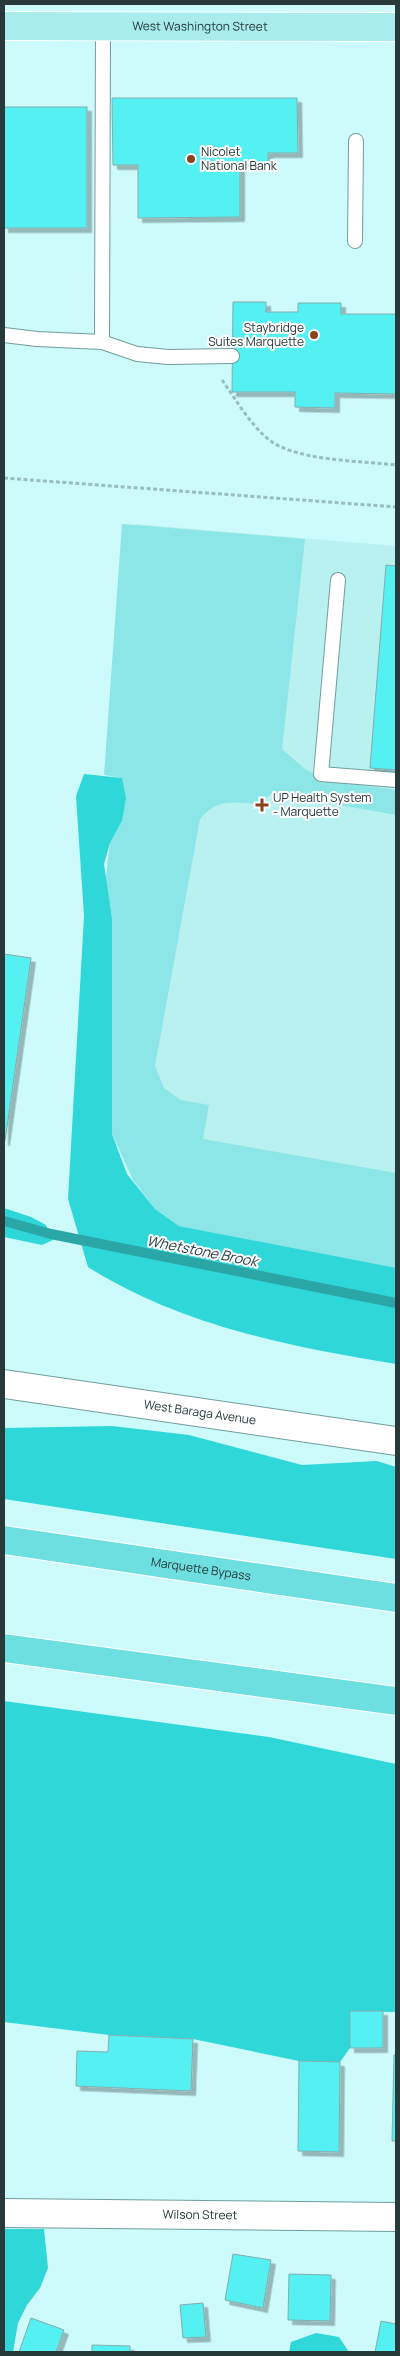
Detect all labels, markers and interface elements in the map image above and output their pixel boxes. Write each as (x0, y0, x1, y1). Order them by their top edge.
street label: West Washington Street (132, 17, 268, 35)
place label: Nicolet National Bank (201, 143, 278, 174)
marker: Nicolet National Bank (185, 153, 197, 165)
place label: Staybridge Suites Marquette (208, 319, 304, 350)
marker: Staybridge Suites Marquette (308, 329, 320, 341)
place label: UP Health System - Marquette (273, 789, 371, 820)
marker: UP Health System - Marquette (255, 798, 269, 812)
water label: Whetstone Brook (145, 1230, 261, 1271)
street label: West Baraga Avenue (143, 1395, 257, 1429)
street label: Marquette Bypass (150, 1553, 252, 1584)
street label: Wilson Street (162, 2206, 238, 2223)

